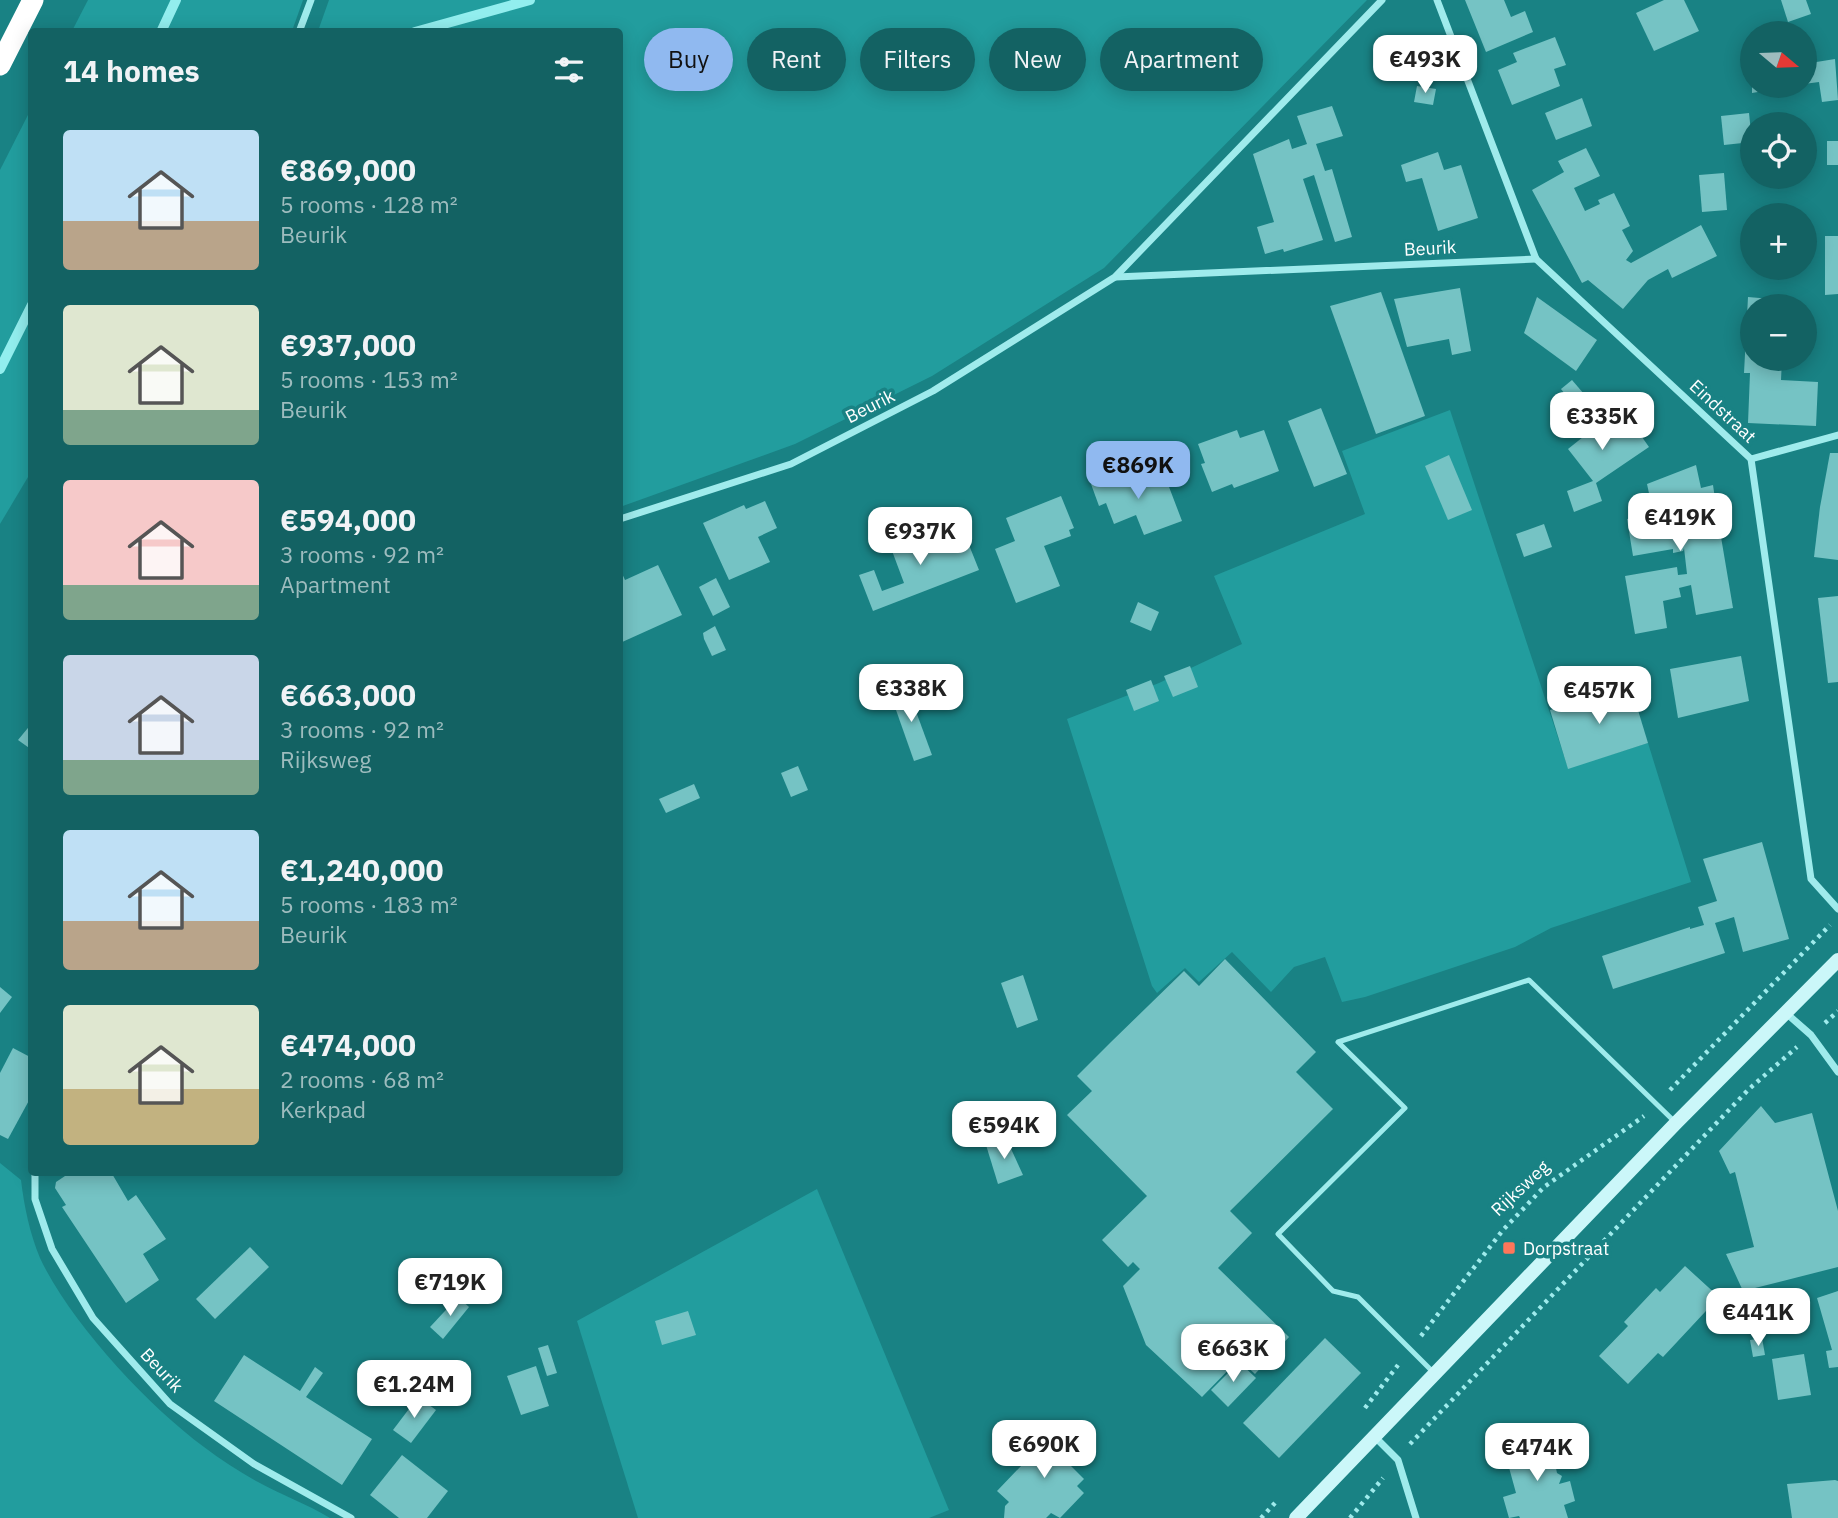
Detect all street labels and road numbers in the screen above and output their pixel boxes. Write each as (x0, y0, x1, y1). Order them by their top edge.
street label: Beurik (1403, 235, 1457, 261)
street label: Eindstraat (1685, 374, 1761, 448)
street label: Beurik (841, 384, 899, 428)
street label: Rijksweg (1486, 1155, 1554, 1221)
street label: Beurik (136, 1343, 189, 1397)

